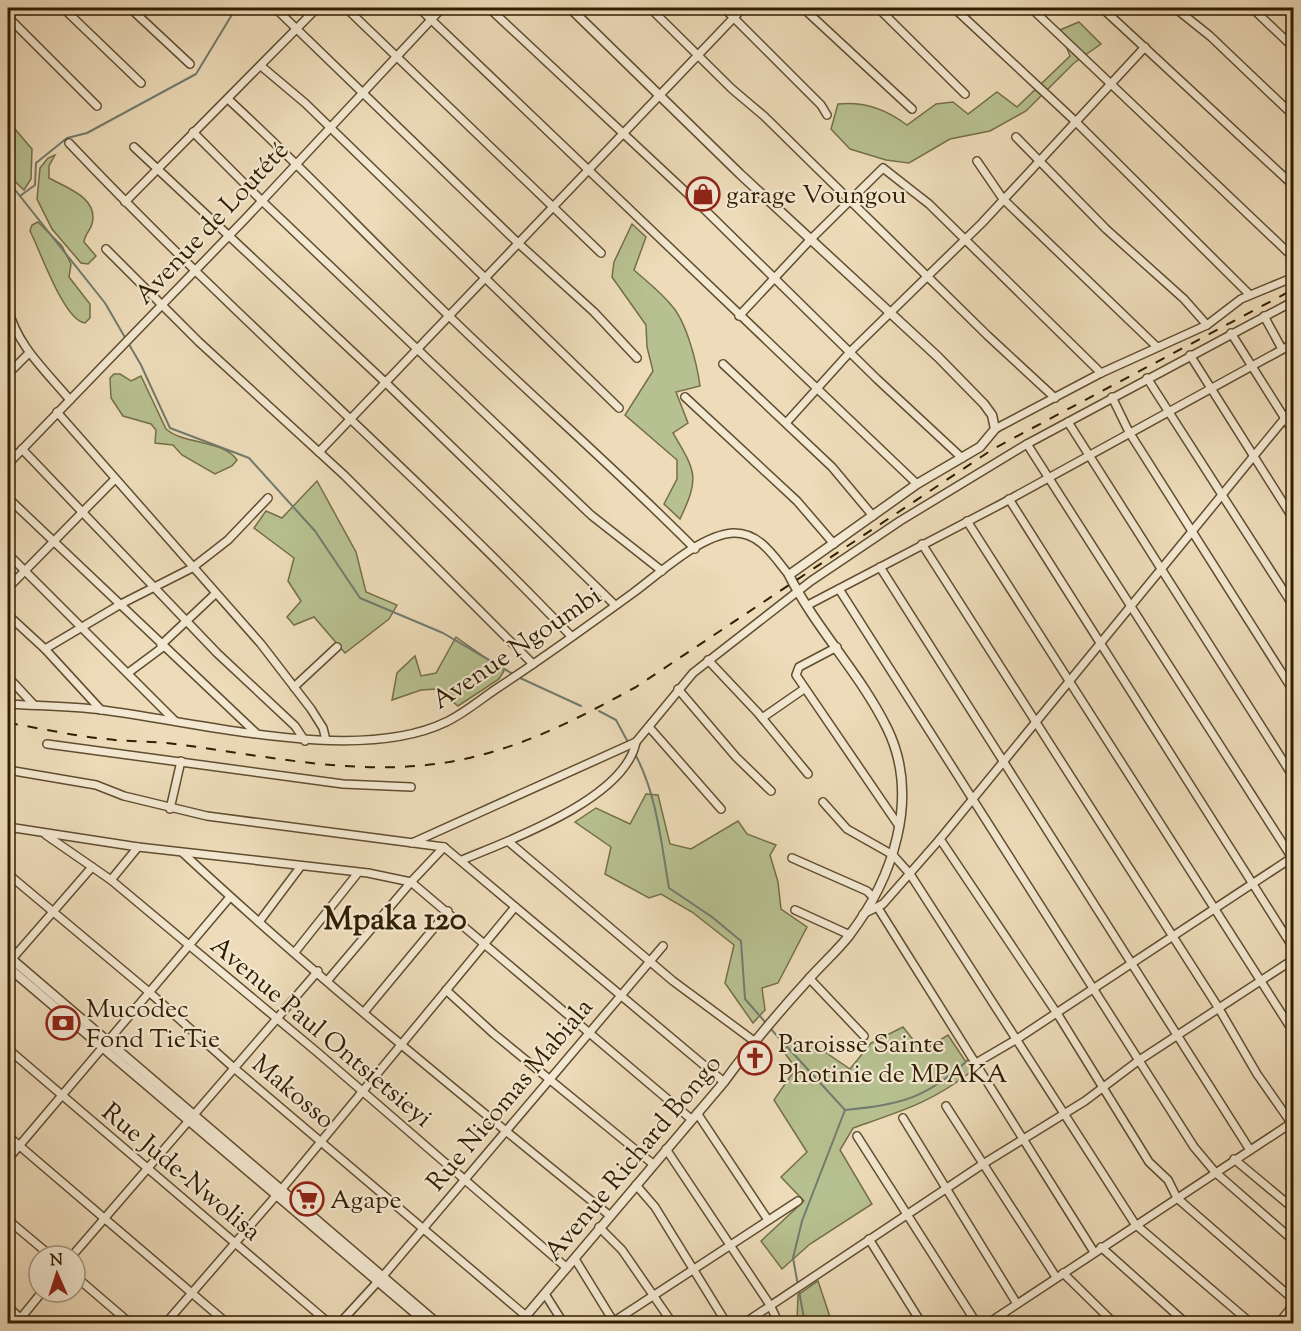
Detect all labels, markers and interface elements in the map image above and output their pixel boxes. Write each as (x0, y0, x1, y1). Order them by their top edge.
street label: Avenue de Loutété (127, 134, 298, 314)
shop icon: garage Voungou (685, 176, 721, 212)
place label: garage Voungou (726, 178, 906, 215)
street label: Avenue Ngoumbi (425, 579, 610, 720)
district label: Mpaka 120 (323, 898, 467, 944)
street label: Avenue Paul Ontsietsieyi (201, 929, 440, 1137)
street label: Rue Nicomas Mabiala (419, 991, 603, 1200)
place label: Mucodec Fond TieTie (86, 992, 220, 1059)
bank icon: Mucodec Fond TieTie (45, 1005, 81, 1041)
place label: Paroisse Sainte Photinie de MPAKA (778, 1027, 1008, 1094)
church icon: Paroisse Sainte Photinie de MPAKA (737, 1040, 773, 1076)
street label: Makosso (243, 1047, 342, 1139)
street label: Avenue Richard Bongo (536, 1047, 731, 1270)
street label: Rue Jude-Nwolisa (93, 1095, 268, 1251)
supermarket icon: Agape (289, 1181, 325, 1217)
place label: Agape (330, 1183, 402, 1220)
north arrow (27, 1244, 87, 1304)
text: N (49, 1250, 64, 1273)

